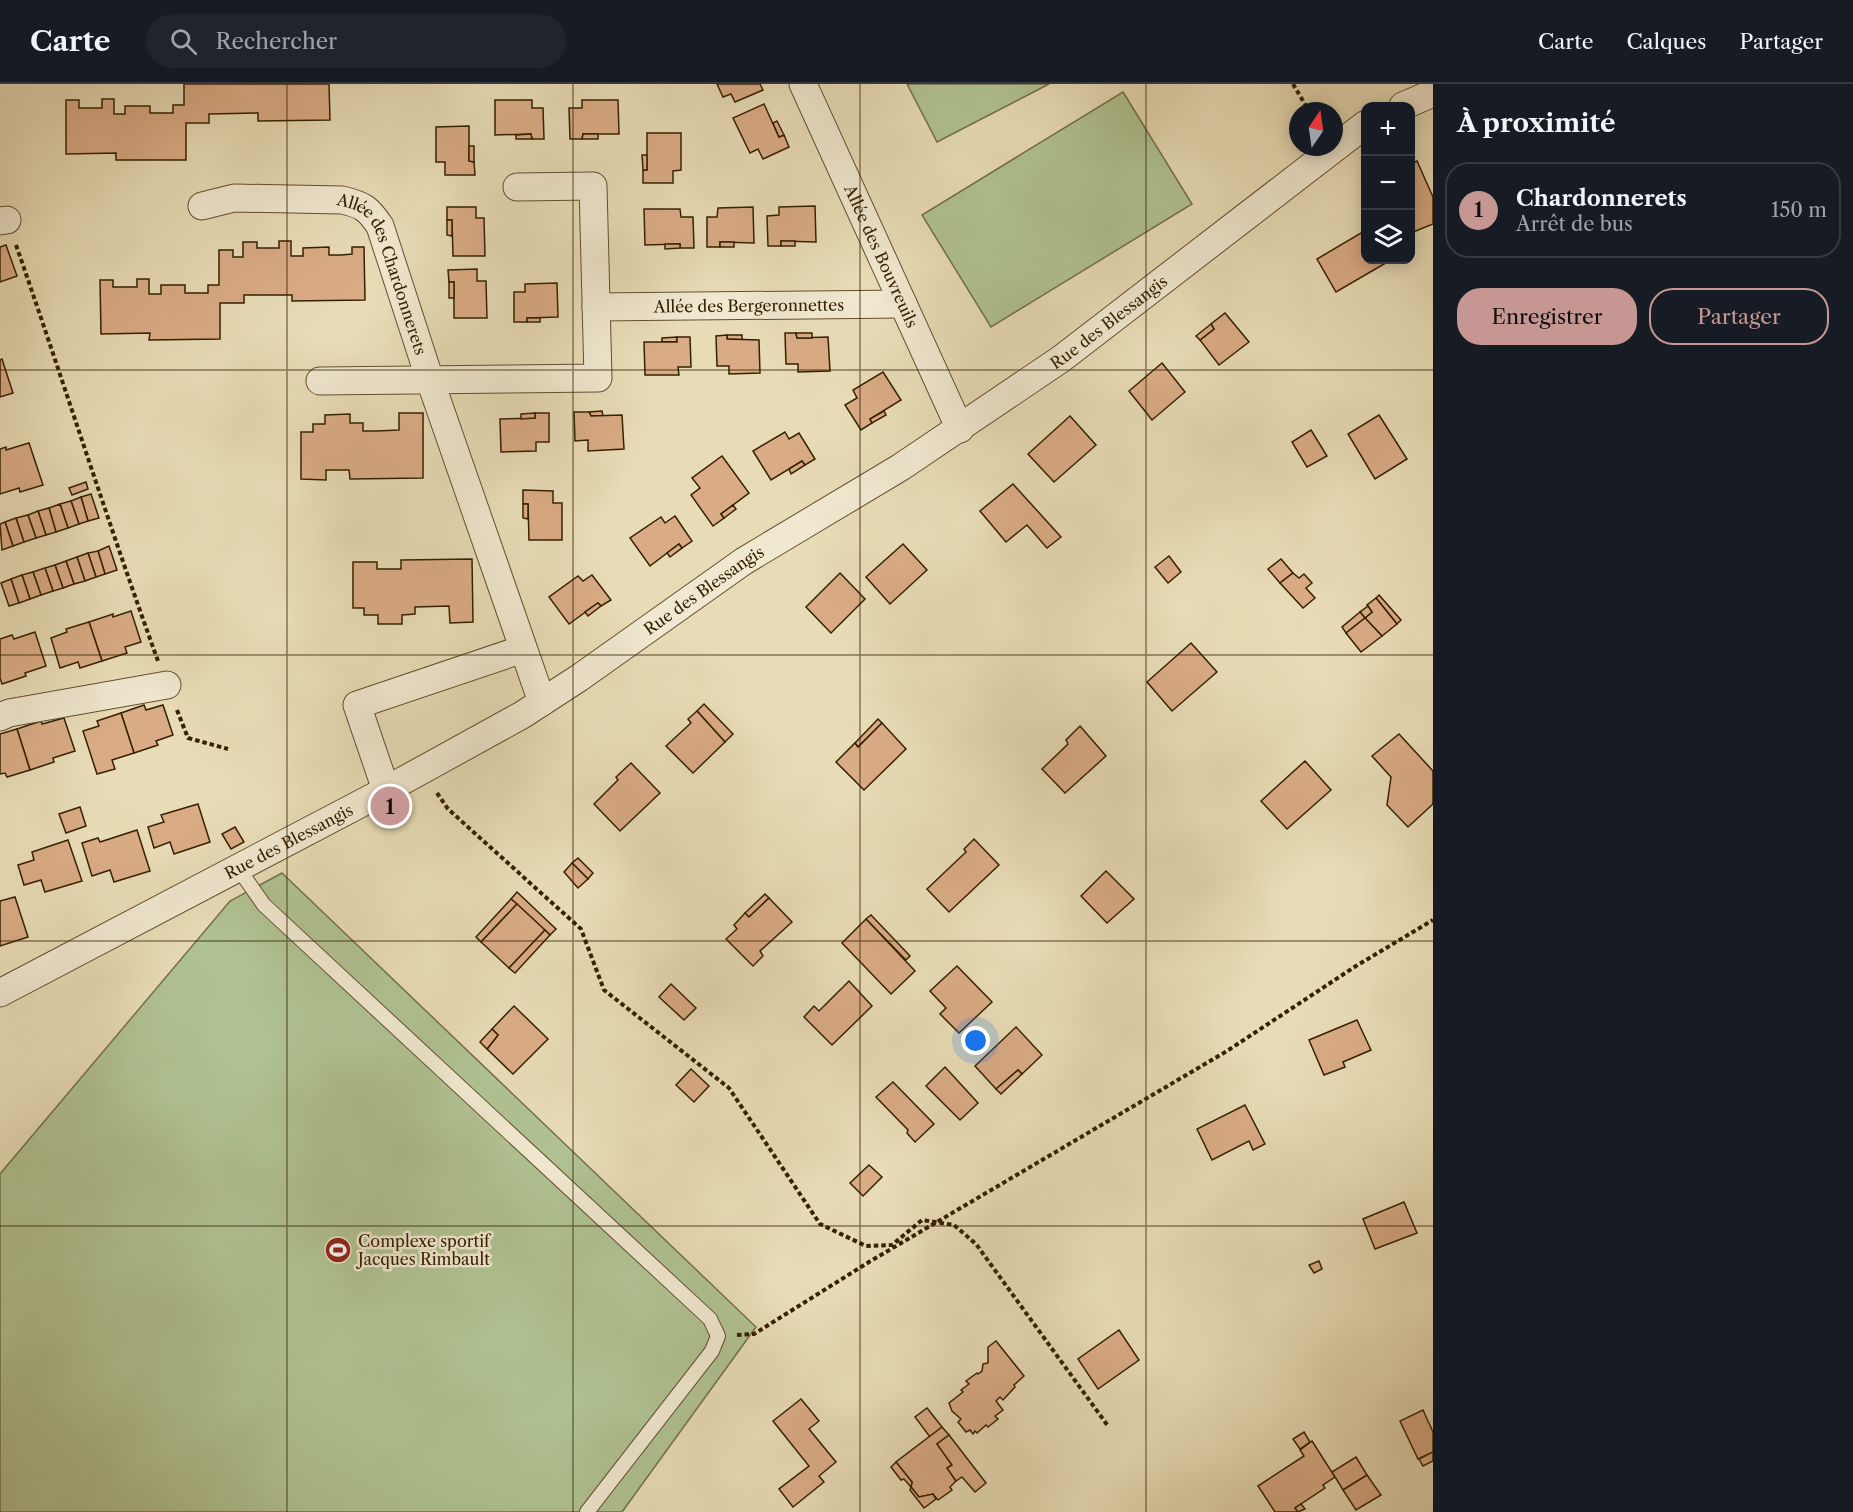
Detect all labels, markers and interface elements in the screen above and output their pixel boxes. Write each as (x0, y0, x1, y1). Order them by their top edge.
search box (146, 14, 566, 68)
text: Carte (30, 24, 110, 58)
icon: search (167, 25, 200, 58)
text: Rechercher (215, 28, 337, 55)
text: Carte (1538, 29, 1593, 54)
text: Calques (1626, 29, 1706, 54)
text: Partager (1739, 29, 1823, 54)
north arrow (1289, 102, 1343, 156)
map controls (1361, 102, 1415, 264)
button: + (1361, 102, 1415, 156)
text: À proximité (1457, 107, 1616, 139)
button: − (1361, 156, 1415, 210)
street label: Allée des Bouvreuils (840, 180, 922, 331)
text: Chardonnerets (1516, 185, 1687, 212)
street label: Allée des Chardonnerets (334, 189, 431, 358)
text: 1 (1474, 198, 1483, 222)
text: 150 m (1771, 198, 1827, 222)
button: layers (1361, 210, 1415, 264)
text: Arrêt de bus (1516, 212, 1633, 236)
street label: Rue des Blessangis (1046, 271, 1171, 373)
button: Enregistrer (1457, 288, 1637, 345)
button: Partager (1649, 288, 1829, 345)
street label: Allée des Bergeronnettes (653, 295, 844, 316)
street label: Rue des Blessangis (640, 541, 768, 639)
pin: 1 (370, 784, 410, 828)
street label: Rue des Blessangis (221, 799, 356, 883)
your location (961, 1026, 990, 1055)
place label: Complexe sportif Jacques Rimbault (355, 1231, 492, 1269)
sports icon: Complexe sportif Jacques Rimbault (323, 1235, 353, 1265)

